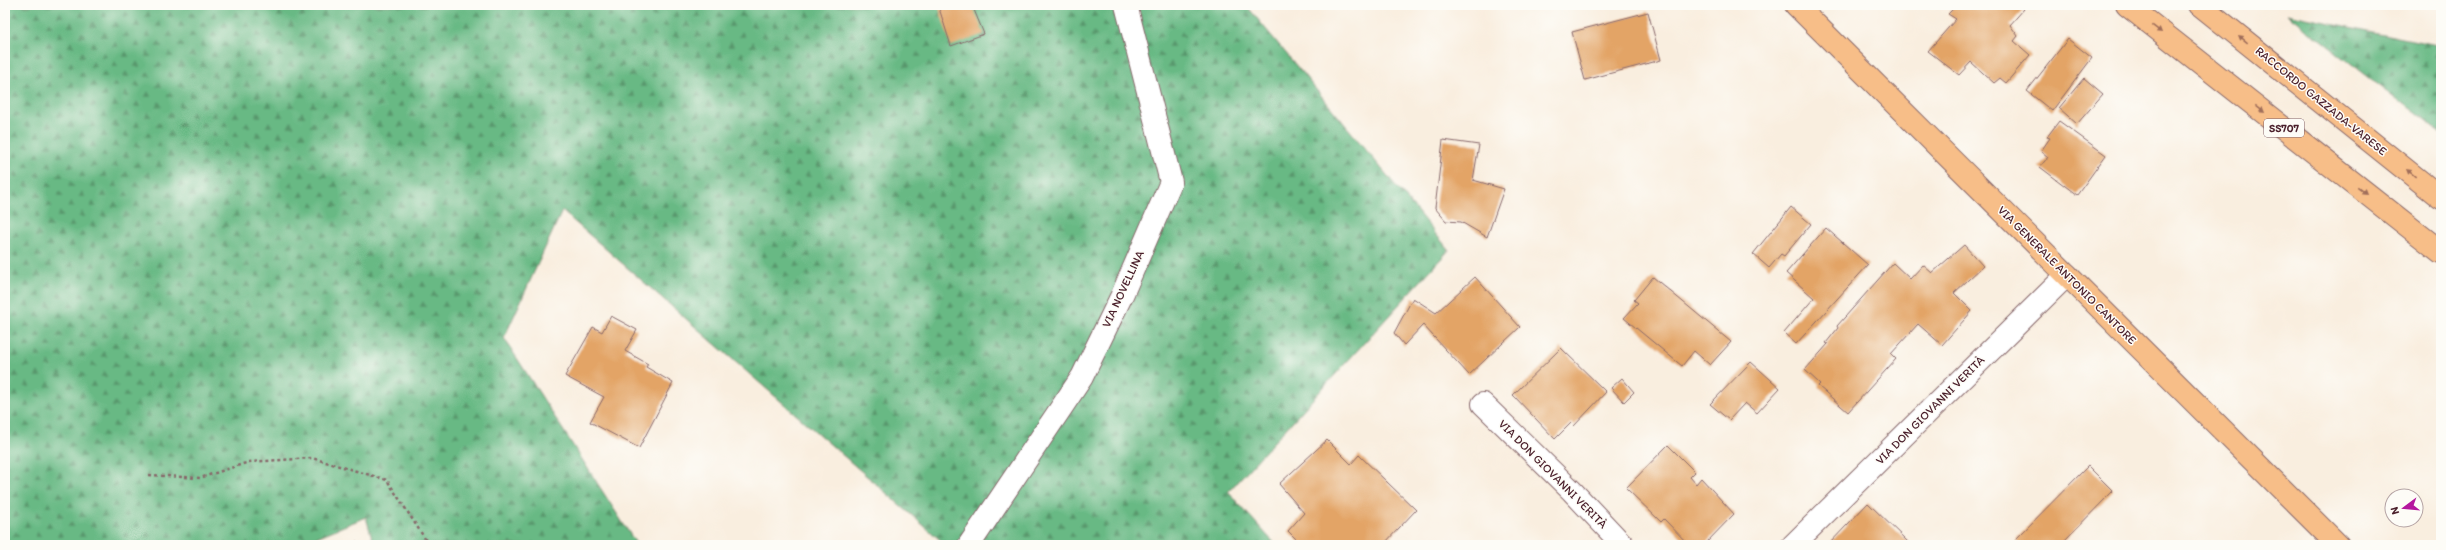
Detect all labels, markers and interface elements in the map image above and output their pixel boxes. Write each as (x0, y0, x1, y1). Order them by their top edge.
one-way arrow (2152, 25, 2163, 33)
one-way arrow (2238, 35, 2249, 44)
street label: RACCORDO GAZZADA-VARESE (2253, 44, 2390, 159)
one-way arrow (2254, 105, 2265, 114)
road number: SS707 (2264, 119, 2304, 137)
one-way arrow (2405, 169, 2416, 178)
one-way arrow (2356, 185, 2367, 194)
street label: VIA GENERALE ANTONIO CANTORE (1995, 203, 2139, 347)
street label: VIA NOVELLINA (1099, 248, 1147, 330)
street label: VIA DON GIOVANNI VERITÀ (1873, 353, 1987, 467)
street label: VIA DON GIOVANNI VERITÀ (1496, 417, 1610, 531)
north arrow (2384, 488, 2424, 528)
text: N (2388, 505, 2402, 516)

